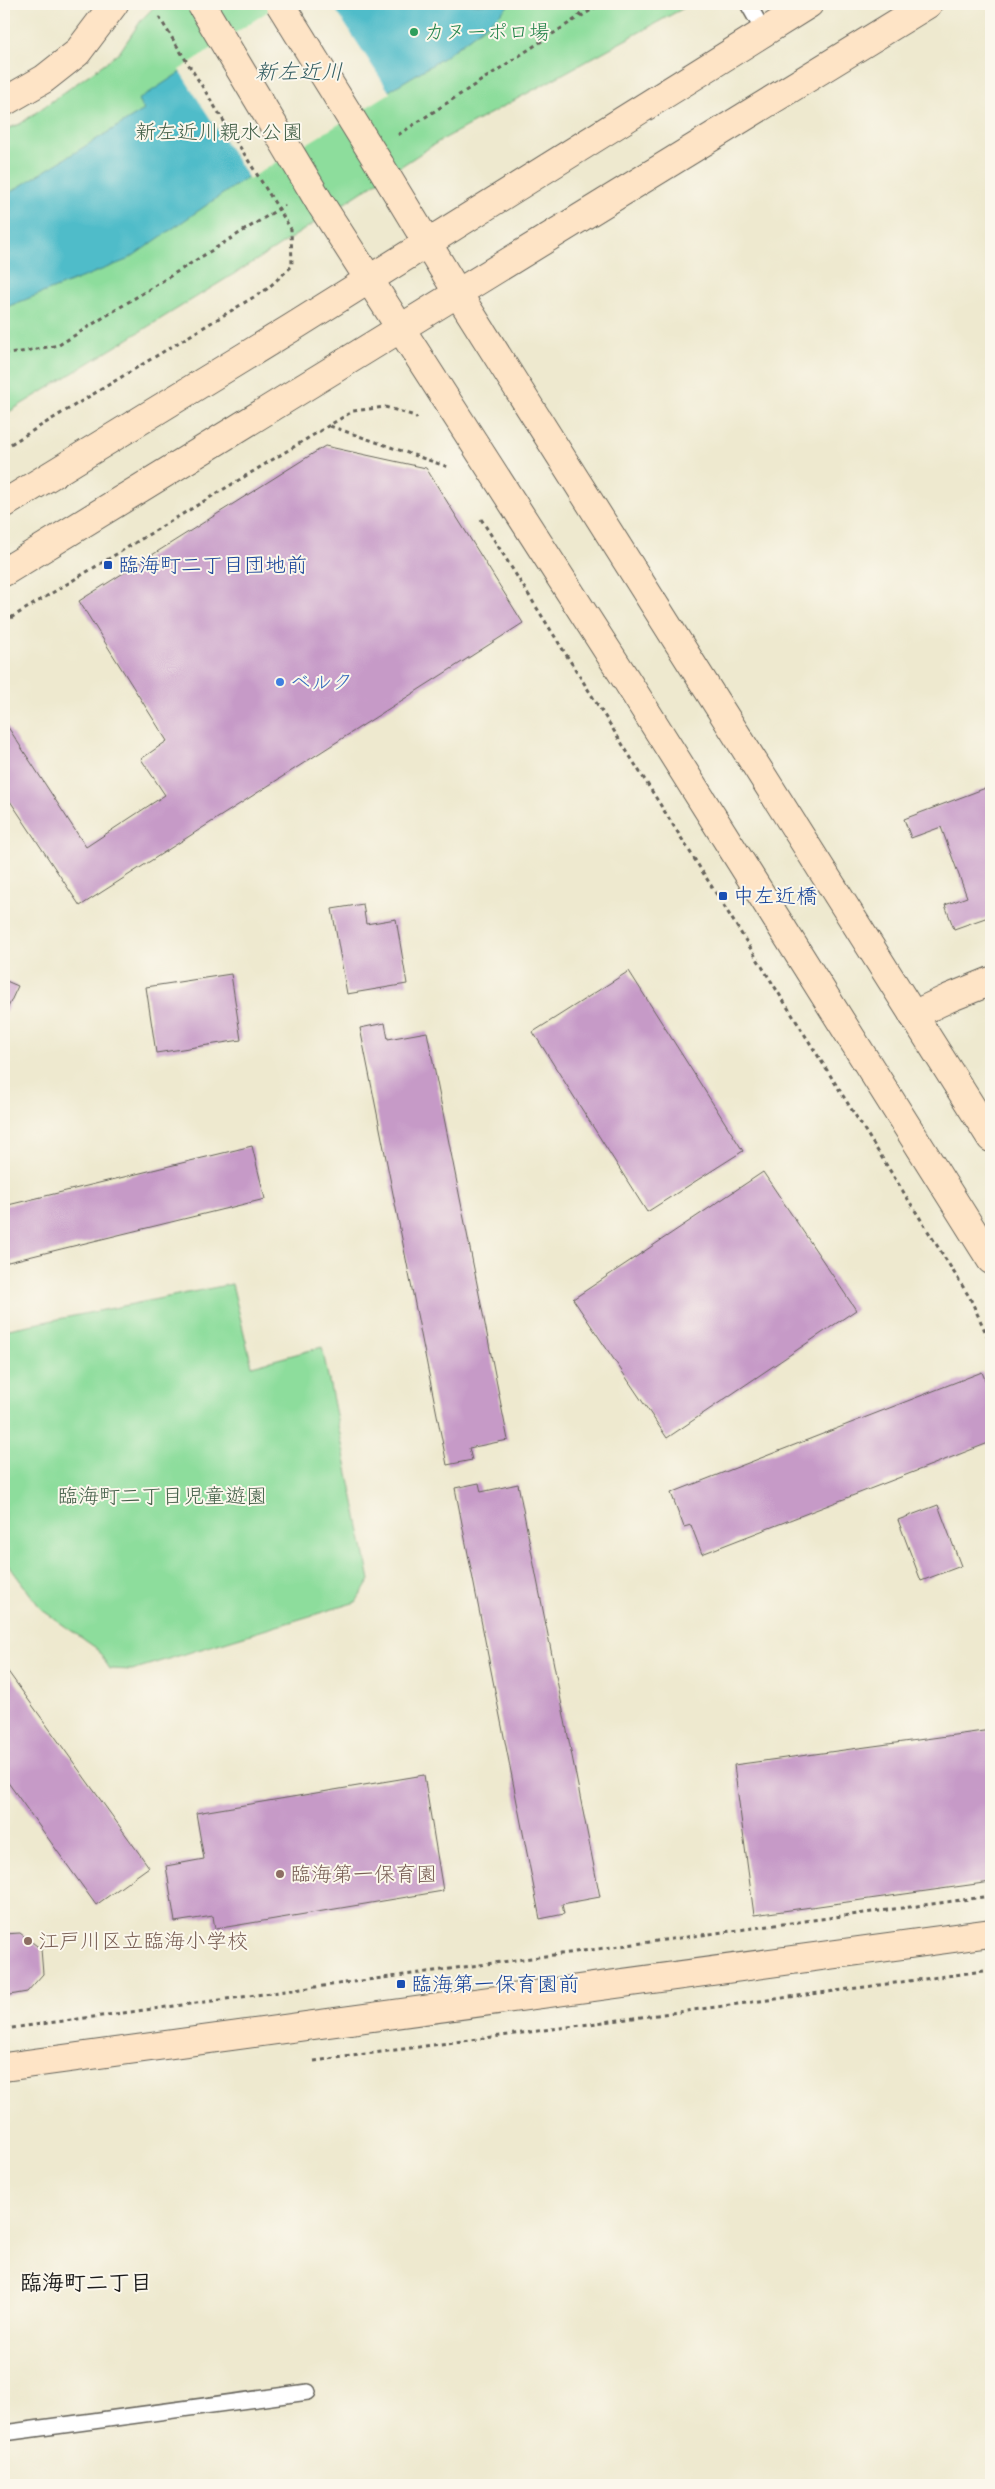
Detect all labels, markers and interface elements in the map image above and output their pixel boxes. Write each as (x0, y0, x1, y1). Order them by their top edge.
place label: カヌーポロ場 (424, 19, 550, 49)
marker: カヌーポロ場 (408, 26, 420, 38)
water label: 新左近川 (255, 58, 343, 90)
park label: 新左近川親水公園 (135, 119, 303, 149)
place label: 臨海町二丁目団地前 (118, 552, 307, 582)
marker: 臨海町二丁目団地前 (102, 559, 114, 571)
place label: ベルク (290, 669, 353, 699)
marker: ベルク (274, 676, 286, 688)
place label: 中左近橋 (733, 883, 817, 913)
marker: 中左近橋 (717, 890, 729, 902)
park label: 臨海町二丁目児童遊園 (57, 1483, 267, 1513)
place label: 臨海第一保育園 (290, 1861, 437, 1891)
marker: 臨海第一保育園 (274, 1868, 286, 1880)
place label: 江戸川区立臨海小学校 (38, 1928, 248, 1958)
marker: 江戸川区立臨海小学校 (22, 1935, 34, 1947)
place label: 臨海第一保育園前 (411, 1971, 579, 2001)
marker: 臨海第一保育園前 (395, 1978, 407, 1990)
district label: 臨海町二丁目 (20, 2269, 152, 2301)

